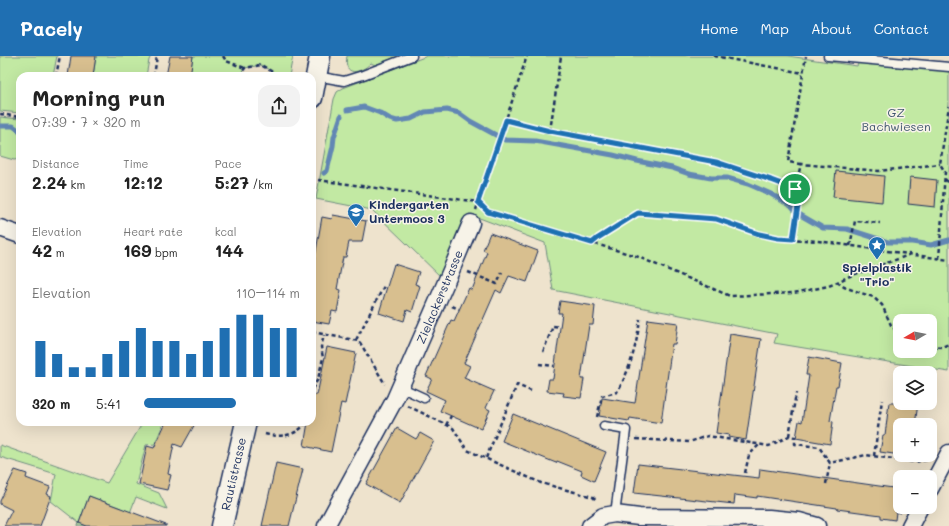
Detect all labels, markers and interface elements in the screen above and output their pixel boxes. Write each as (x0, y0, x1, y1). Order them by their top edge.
text: Pacely (20, 16, 83, 41)
text: Home (700, 19, 738, 38)
text: Map (760, 19, 789, 38)
text: About (811, 19, 852, 38)
text: Contact (874, 19, 929, 38)
text: Morning run (32, 83, 165, 112)
button: share (258, 85, 300, 127)
park label: GZ Bachwiesen (861, 104, 931, 134)
text: 07:39 · 7 × 320 m (32, 113, 141, 130)
text: Distance (32, 156, 79, 171)
text: Time (123, 156, 148, 171)
text: Pace (215, 156, 242, 171)
text: 2.24 (32, 171, 67, 193)
text: 12:12 (123, 171, 163, 193)
text: 5:27 (215, 171, 249, 193)
pin (778, 172, 812, 206)
text: km (67, 177, 85, 192)
text: /km (249, 177, 273, 192)
icon: arrive (784, 178, 806, 200)
place label: Kindergarten Untermoos 3 (369, 196, 449, 226)
school or university icon: Kindergarten Untermoos 3 (346, 202, 366, 227)
text: Elevation (32, 224, 81, 239)
text: Heart rate (123, 224, 183, 239)
text: kcal (215, 224, 237, 239)
place icon: Spielplastik "Trio" (867, 235, 887, 260)
text: 42 (32, 239, 52, 261)
text: 169 (123, 239, 151, 261)
text: 144 (215, 239, 244, 261)
text: m (52, 245, 65, 260)
text: bpm (151, 245, 177, 260)
street label: Zielackerstrasse (412, 247, 466, 346)
place label: Spielplastik "Trio" (842, 259, 912, 289)
text: Elevation (32, 284, 90, 301)
text: 110–114 m (236, 284, 300, 301)
north arrow (893, 314, 937, 358)
map controls (893, 314, 937, 514)
button: layers (893, 366, 937, 410)
text: 320 m (32, 395, 70, 412)
text: 5:41 (96, 395, 121, 412)
button: + (893, 418, 937, 462)
street label: Rautistrasse (217, 436, 249, 512)
button: − (893, 470, 937, 514)

